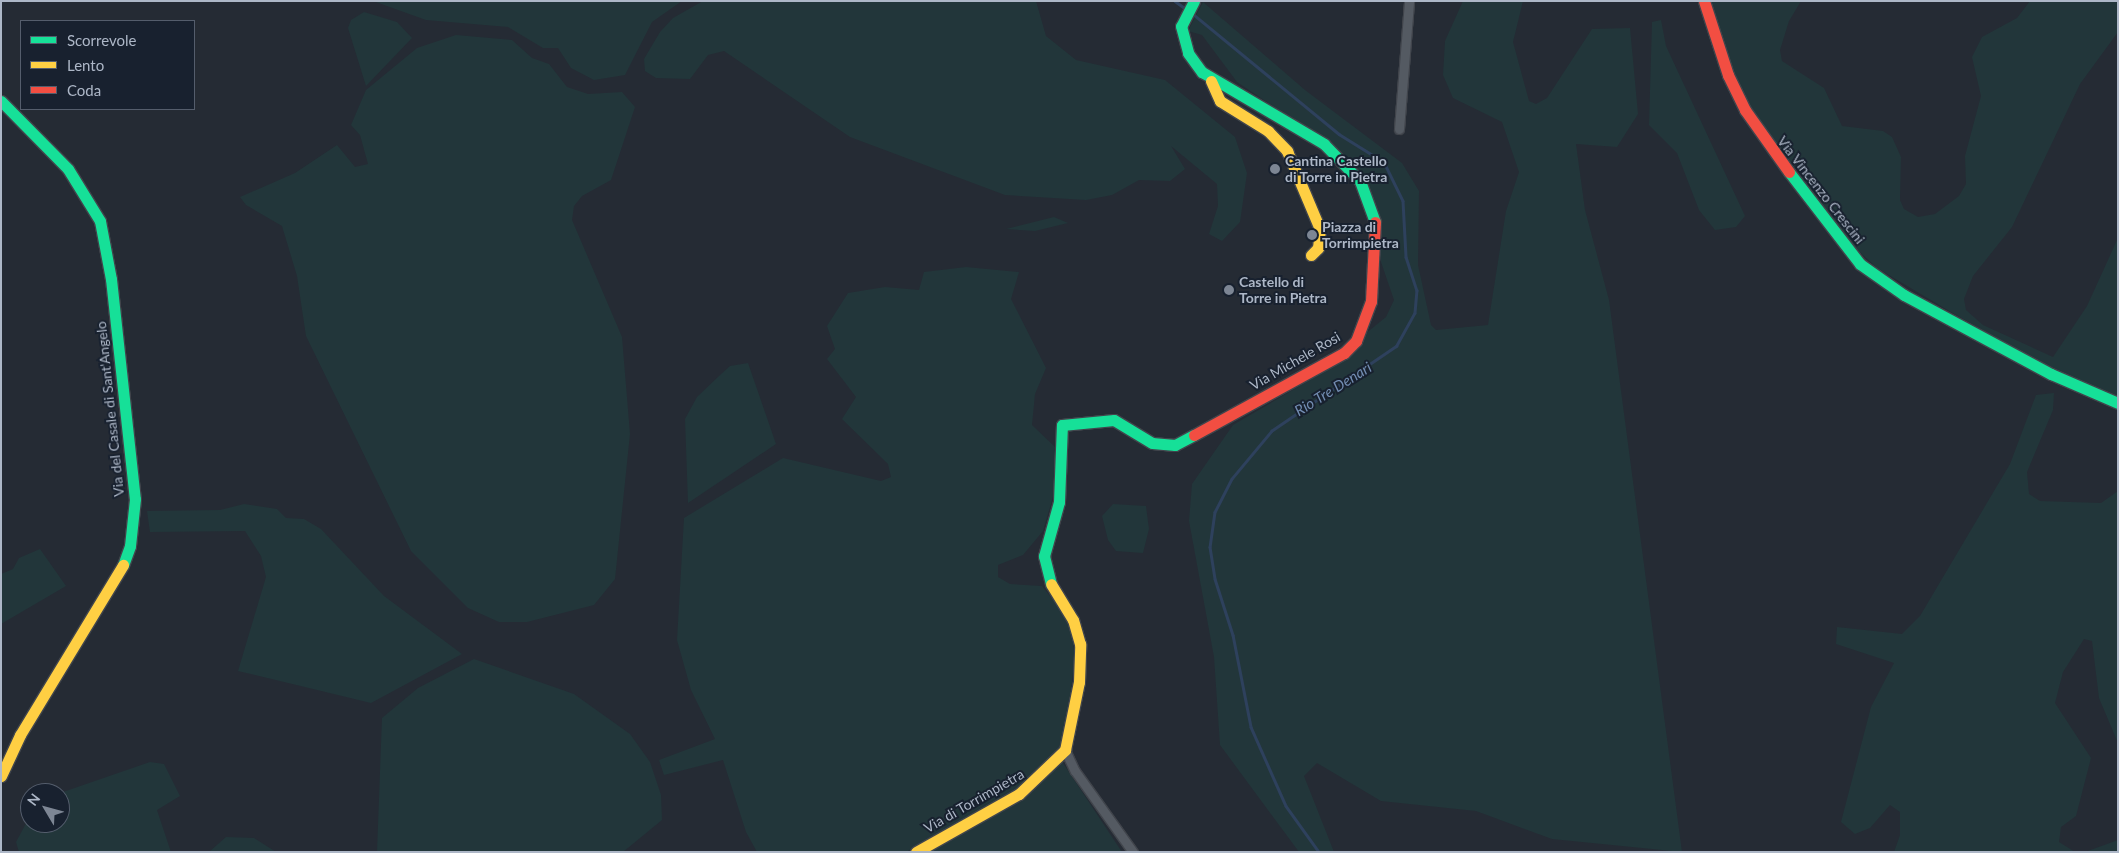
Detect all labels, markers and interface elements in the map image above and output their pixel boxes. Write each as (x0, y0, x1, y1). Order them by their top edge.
legend (20, 20, 195, 110)
text: Scorrevole (67, 31, 137, 49)
text: Lento (67, 56, 104, 74)
text: Coda (67, 81, 101, 99)
street label: Via Vincenzo Crescini (1774, 133, 1868, 247)
place label: Cantina Castello di Torre in Pietra (1285, 153, 1388, 186)
marker: Cantina Castello di Torre in Pietra (1269, 163, 1281, 175)
place label: Piazza di Torrimpietra (1322, 219, 1399, 252)
marker: Piazza di Torrimpietra (1306, 229, 1318, 241)
place label: Castello di Torre in Pietra (1239, 274, 1327, 306)
marker: Castello di Torre in Pietra (1223, 284, 1235, 296)
street label: Via del Casale di Sant'Angelo (92, 320, 128, 498)
street label: Via Michele Rosi (1247, 328, 1343, 394)
water label: Rio Tre Denari (1291, 358, 1375, 420)
street label: Via di Torrimpietra (921, 765, 1027, 837)
north arrow (20, 783, 70, 833)
text: N (23, 790, 43, 809)

